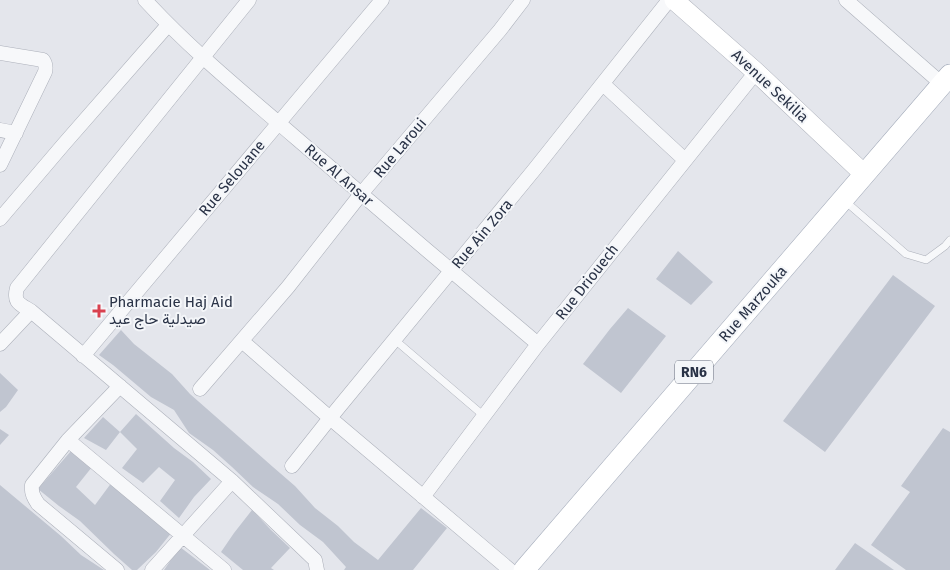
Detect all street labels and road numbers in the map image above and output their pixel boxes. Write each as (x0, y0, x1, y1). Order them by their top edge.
street label: Avenue Sekilia (728, 46, 812, 126)
street label: Rue Laroui (370, 114, 430, 182)
street label: Rue Selouane (195, 136, 269, 220)
street label: Rue Al Ansar (301, 140, 377, 210)
street label: Rue Ain Zora (448, 196, 516, 272)
street label: Rue Driouech (552, 240, 622, 324)
street label: Rue Marzouka (715, 262, 791, 346)
road number: RN6 (675, 361, 713, 384)

